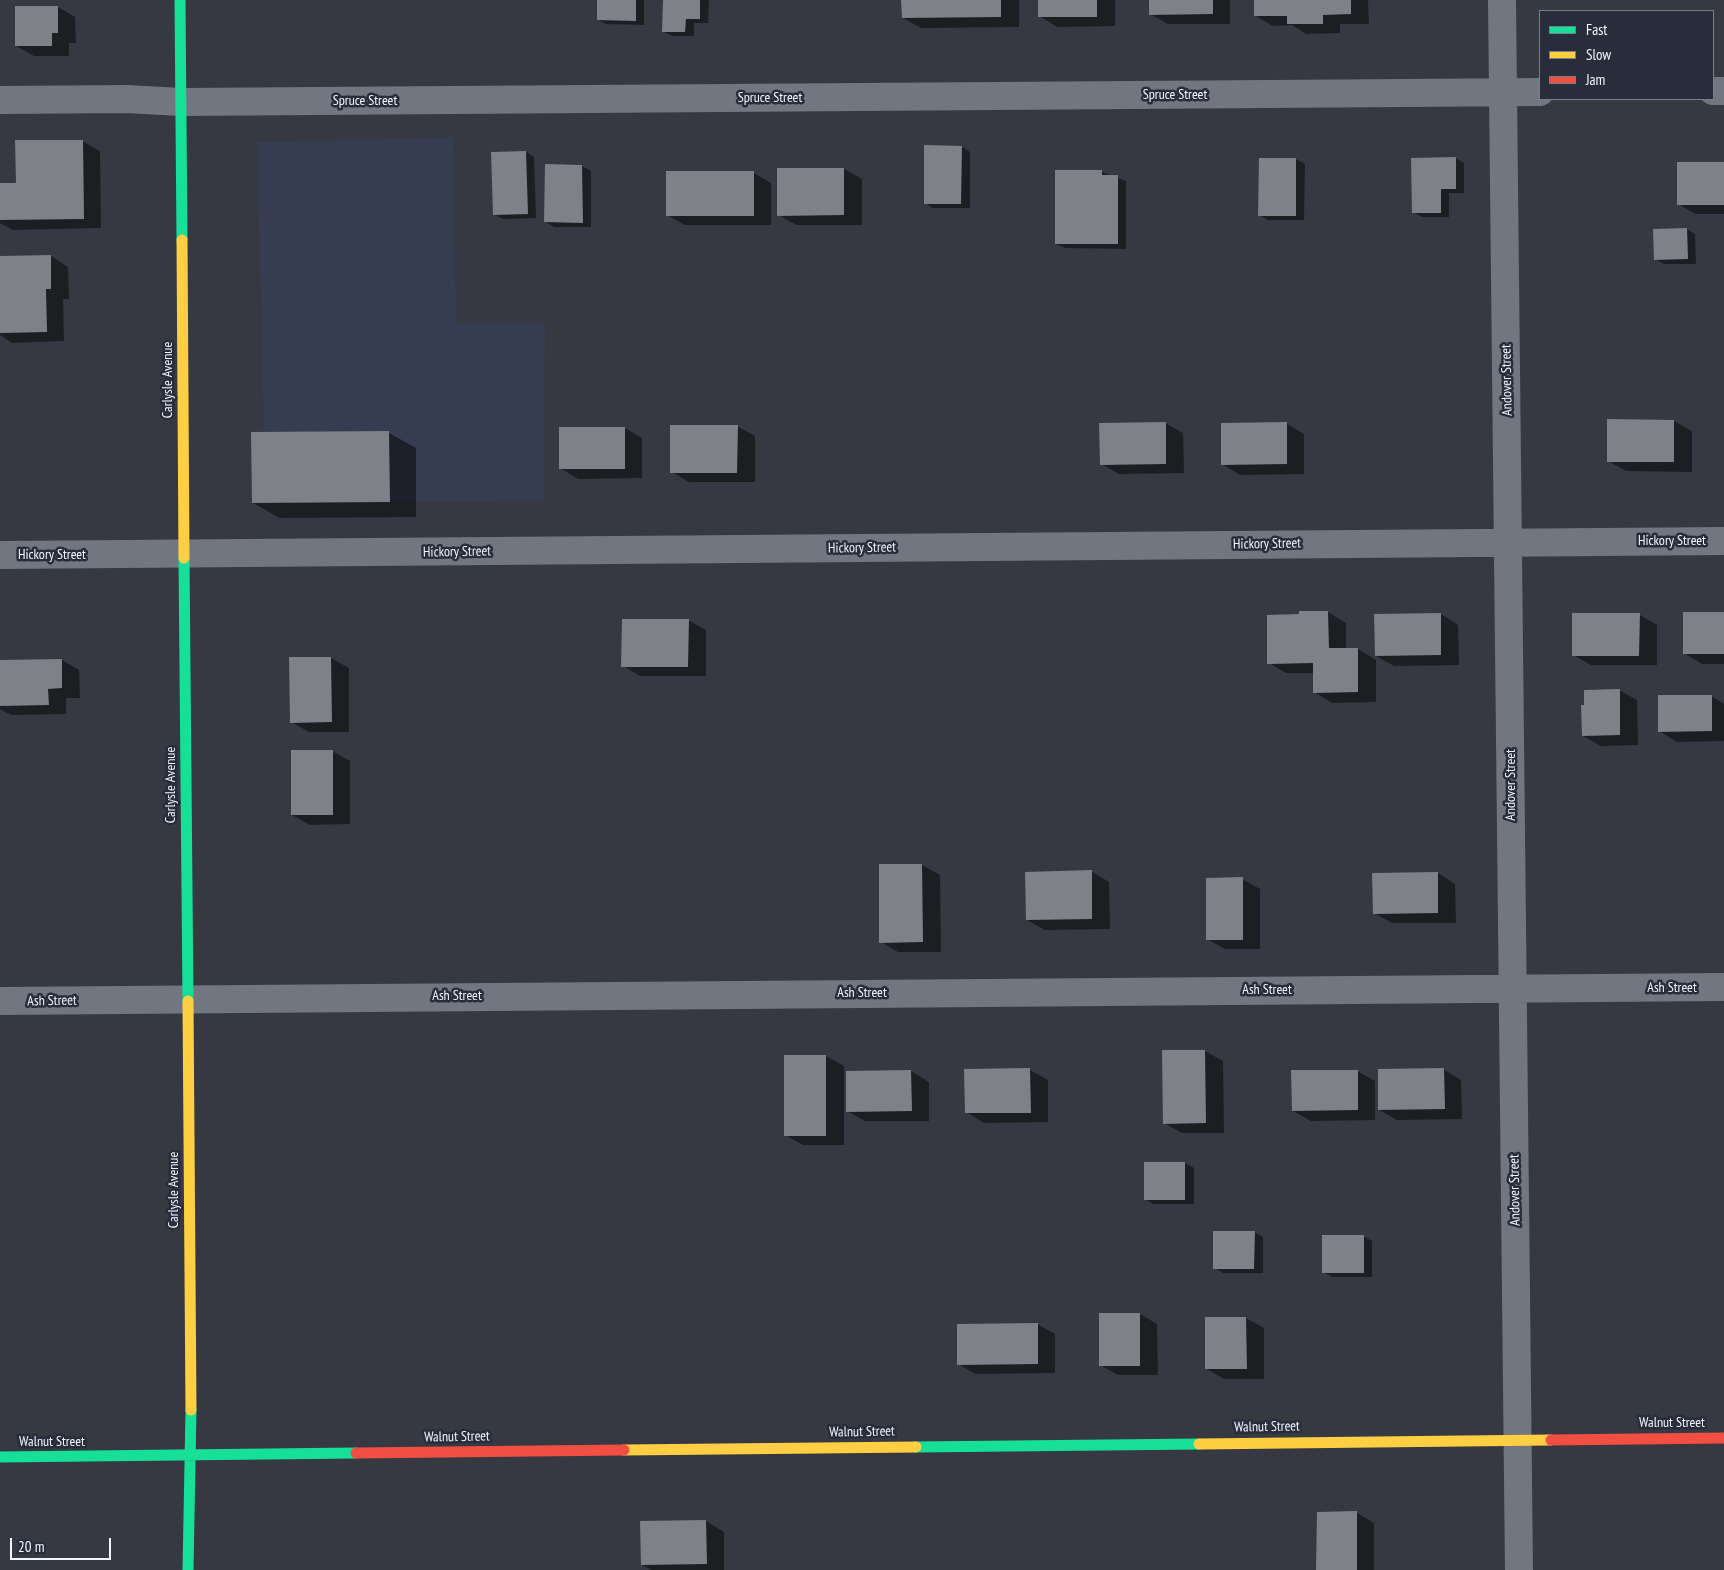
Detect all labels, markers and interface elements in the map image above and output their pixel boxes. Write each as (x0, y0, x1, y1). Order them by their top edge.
legend (1539, 10, 1714, 100)
text: Fast (1586, 20, 1607, 39)
text: Slow (1586, 45, 1611, 64)
text: Jam (1586, 70, 1605, 89)
street label: Spruce Street (1143, 87, 1207, 103)
street label: Spruce Street (738, 90, 802, 106)
street label: Spruce Street (333, 93, 397, 109)
street label: Carlysle Avenue (160, 342, 176, 418)
street label: Andover Street (1498, 344, 1516, 416)
street label: Hickory Street (1638, 533, 1706, 549)
street label: Hickory Street (1233, 535, 1301, 553)
street label: Hickory Street (828, 539, 896, 557)
street label: Hickory Street (423, 543, 491, 561)
street label: Hickory Street (18, 547, 86, 563)
street label: Carlysle Avenue (163, 747, 179, 823)
street label: Andover Street (1503, 749, 1519, 821)
street label: Ash Street (1647, 980, 1697, 996)
street label: Ash Street (1242, 982, 1292, 998)
street label: Ash Street (837, 985, 887, 1001)
street label: Ash Street (432, 988, 482, 1004)
street label: Ash Street (27, 992, 77, 1010)
street label: Carlysle Avenue (166, 1152, 182, 1228)
street label: Andover Street (1506, 1154, 1524, 1226)
street label: Walnut Street (1639, 1415, 1705, 1431)
street label: Walnut Street (1234, 1418, 1300, 1436)
street label: Walnut Street (829, 1423, 895, 1441)
street label: Walnut Street (424, 1428, 490, 1446)
street label: Walnut Street (19, 1434, 85, 1450)
scale bar (12, 1528, 114, 1560)
text: 20 m (18, 1537, 44, 1556)

